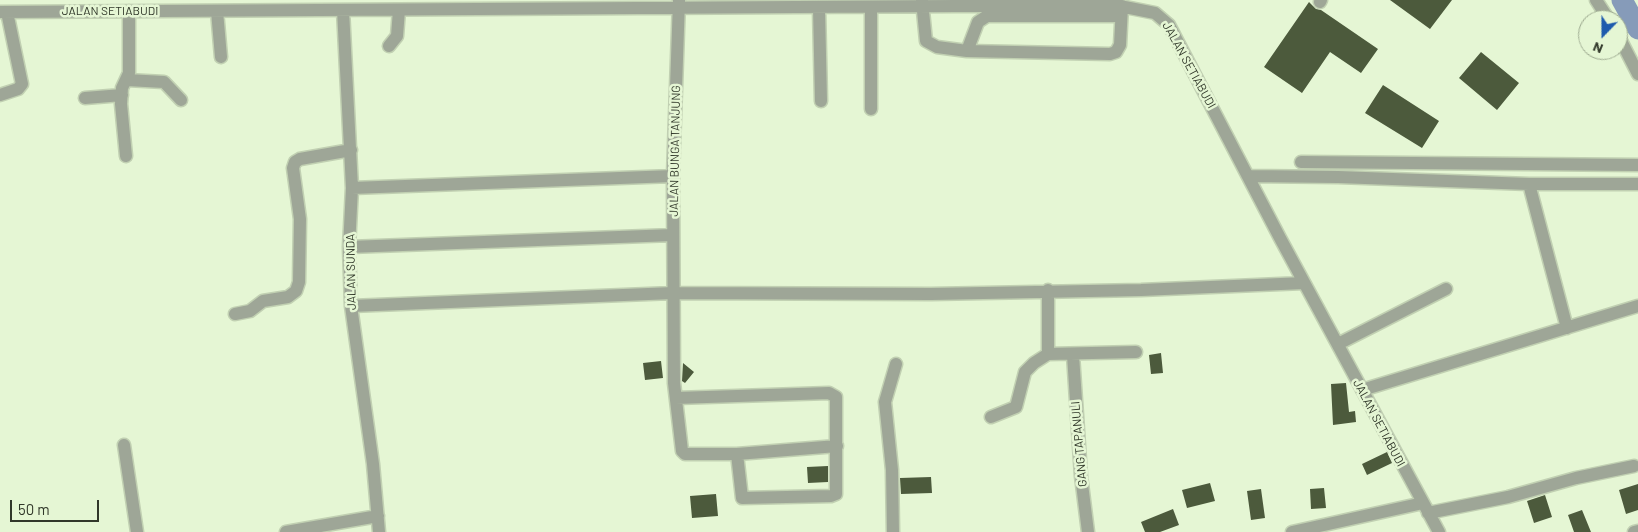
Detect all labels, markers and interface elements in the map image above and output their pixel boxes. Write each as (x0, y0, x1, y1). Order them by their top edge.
street label: JALAN SETIABUDI (62, 4, 158, 18)
north arrow (1578, 10, 1628, 60)
street label: JALAN SETIABUDI (1159, 19, 1219, 111)
text: N (1590, 39, 1605, 58)
street label: JALAN BUNGA TANJUNG (667, 85, 683, 217)
street label: JALAN SUNDA (343, 234, 359, 310)
street label: JALAN SETIABUDI (1350, 377, 1408, 469)
street label: GANG TAPANULI (1068, 401, 1090, 487)
scale bar (12, 490, 101, 522)
text: 50 m (18, 500, 50, 518)

